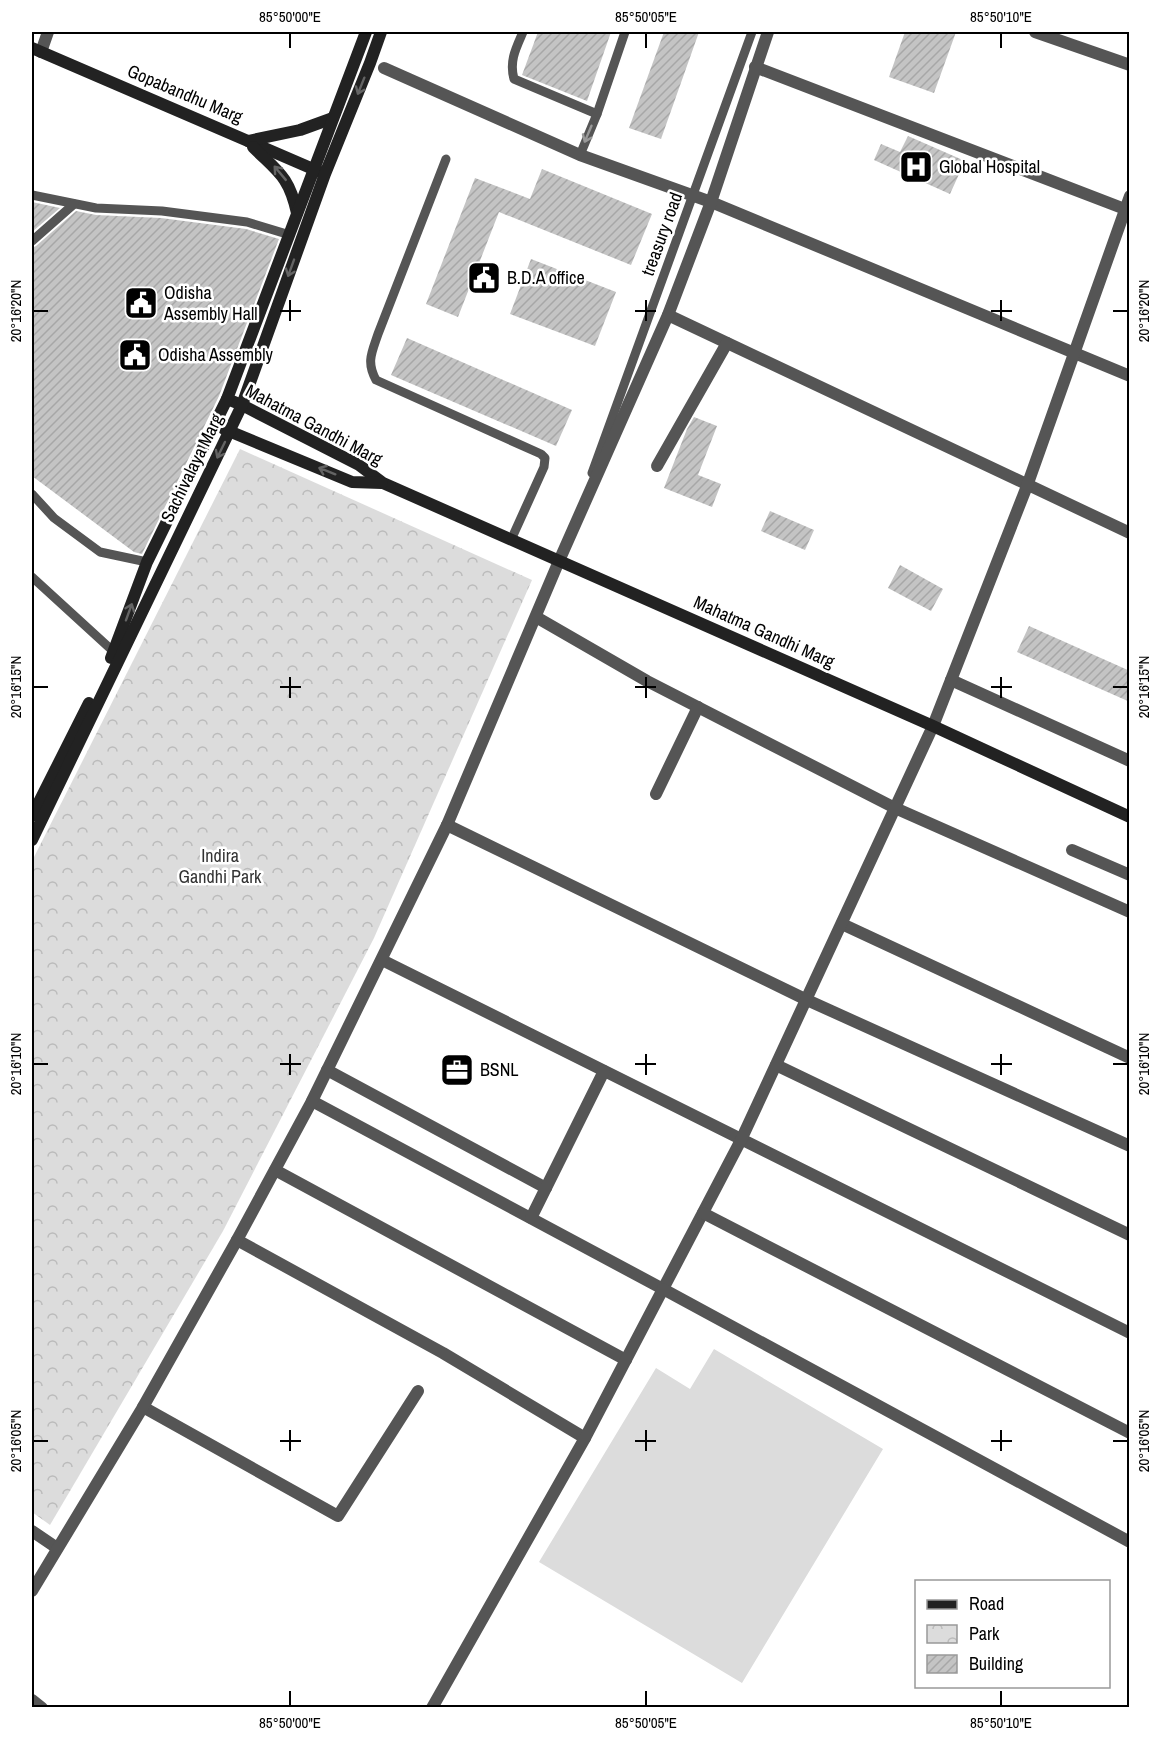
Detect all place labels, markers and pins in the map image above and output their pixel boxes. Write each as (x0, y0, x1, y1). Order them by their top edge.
hospital icon: Global Hospital (898, 149, 934, 185)
place label: Global Hospital (939, 154, 1040, 179)
public building icon: B.D.A office (466, 260, 502, 296)
place label: B.D.A office (507, 265, 585, 290)
place label: Odisha Assembly Hall (163, 280, 258, 326)
public building icon: Odisha Assembly Hall (123, 285, 159, 321)
public building icon: Odisha Assembly (117, 337, 153, 373)
place label: Odisha Assembly (158, 342, 273, 367)
office icon: BSNL (439, 1052, 475, 1088)
place label: BSNL (480, 1057, 519, 1082)

